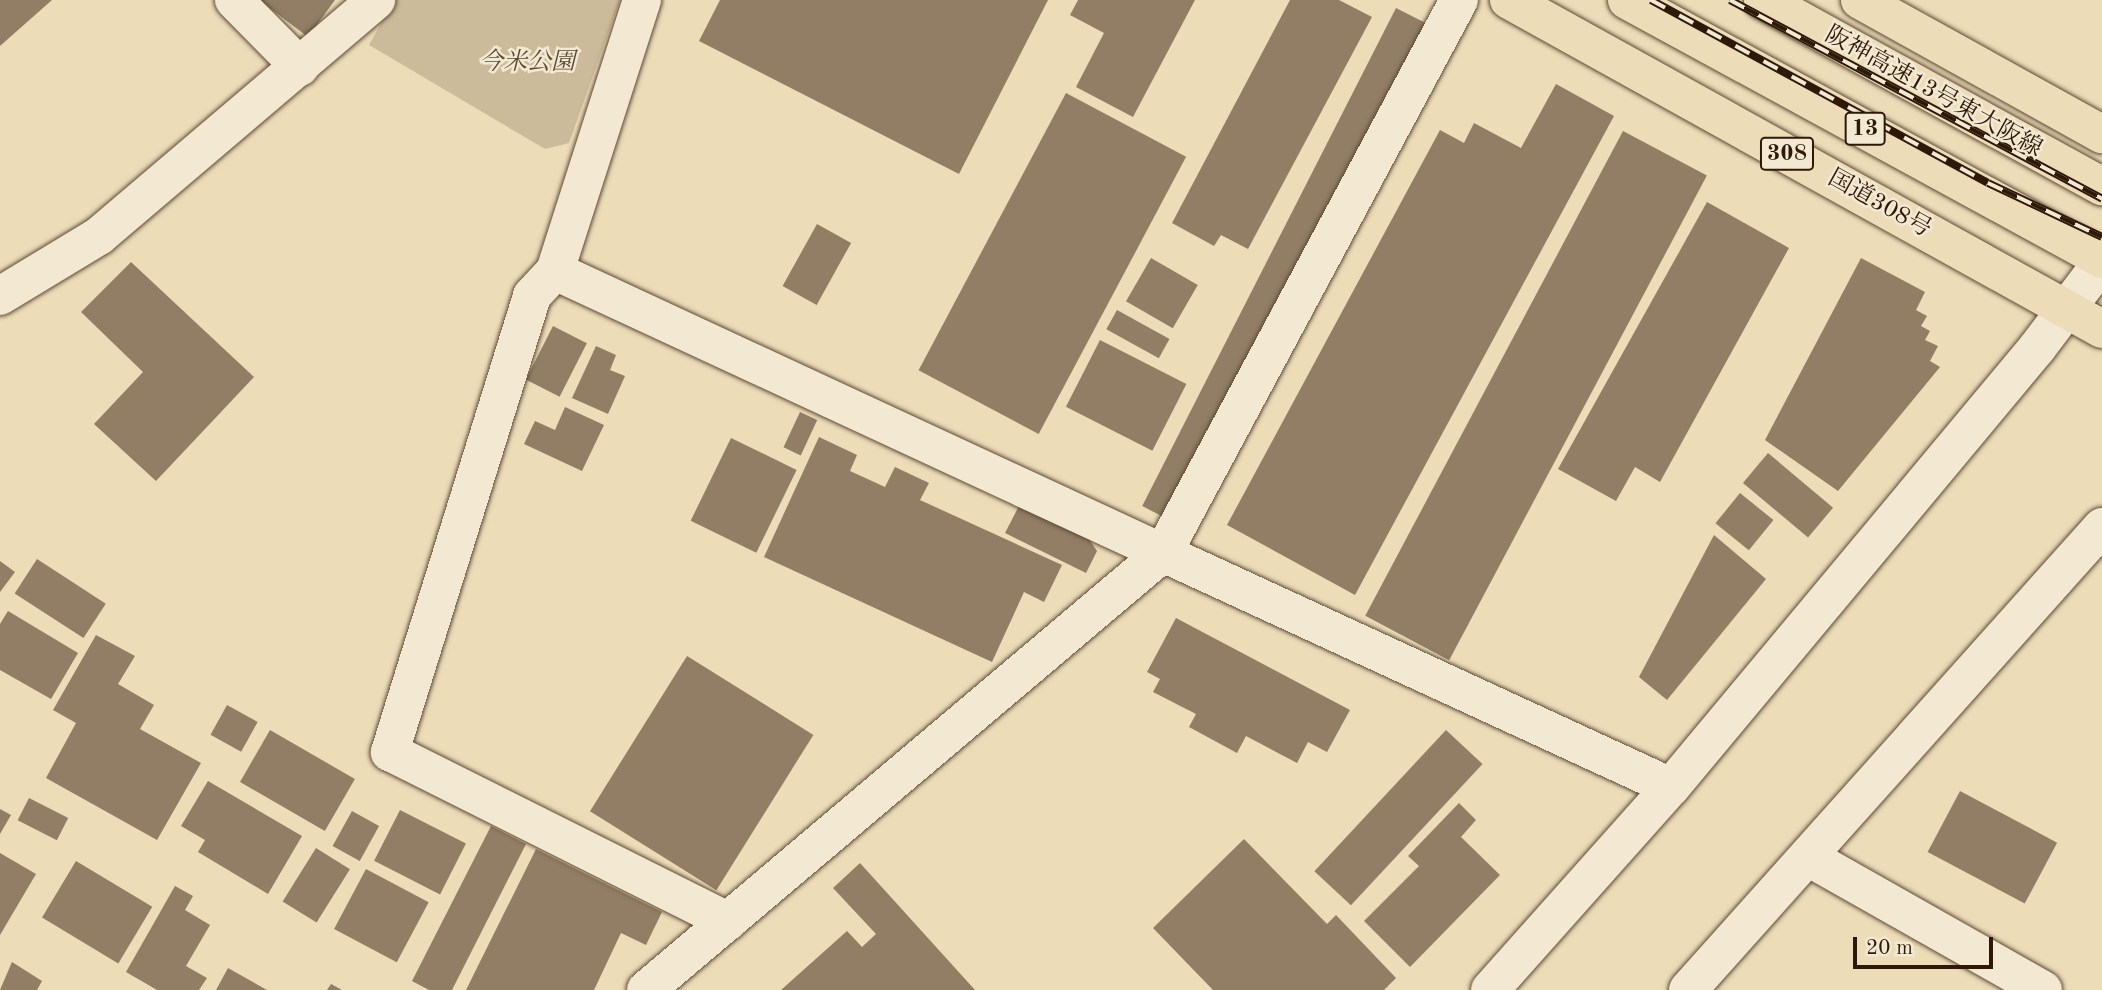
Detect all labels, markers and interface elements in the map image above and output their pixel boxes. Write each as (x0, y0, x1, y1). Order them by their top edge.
street label: 阪神高速13号東大阪線 (1819, 21, 2047, 165)
park label: 今米公園 (479, 50, 575, 78)
road number: 13 (1844, 110, 1886, 148)
road number: 308 (1759, 134, 1815, 174)
street label: 国道308号 (1822, 165, 1936, 245)
scale bar (1857, 923, 1997, 967)
text: 20 m (1866, 938, 1913, 959)

